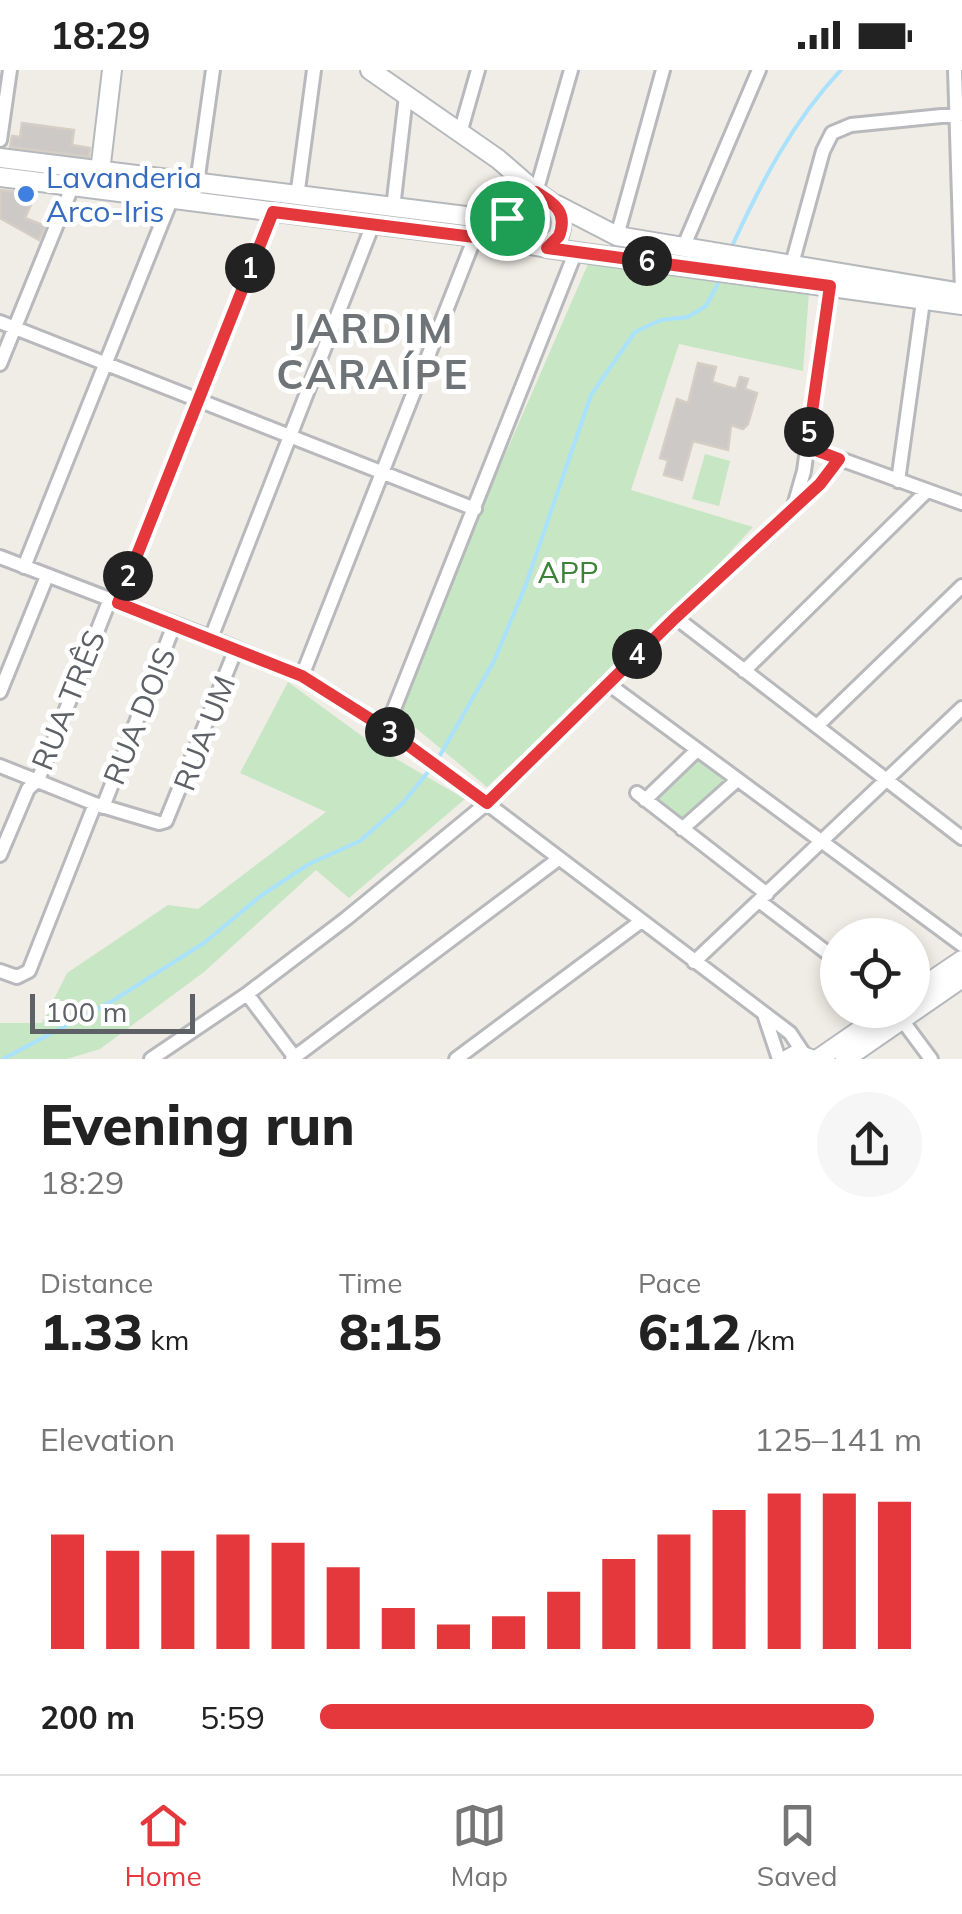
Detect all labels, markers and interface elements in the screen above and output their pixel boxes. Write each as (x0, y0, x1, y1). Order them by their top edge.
text: 18:29 (50, 11, 151, 59)
place label: Lavanderia Arco-Iris (46, 158, 202, 230)
pin (465, 176, 550, 261)
marker: Lavanderia Arco-Iris (15, 183, 37, 205)
icon: arrive (480, 191, 535, 246)
pin: 6 (622, 236, 672, 286)
pin: 1 (225, 243, 275, 293)
text: 6 (639, 243, 655, 278)
text: 1 (242, 250, 258, 285)
district label: JARDIM CARAÍPE (276, 303, 470, 399)
pin: 5 (784, 407, 834, 457)
text: 5 (801, 414, 817, 449)
pin: 2 (103, 551, 153, 601)
park label: APP (537, 553, 599, 591)
text: 2 (120, 558, 136, 593)
street label: RUA TRÊS (23, 625, 113, 775)
pin: 4 (612, 629, 662, 679)
text: 4 (629, 636, 645, 671)
street label: RUA DOIS (94, 642, 184, 790)
street label: RUA UM (165, 670, 243, 796)
pin: 3 (365, 707, 415, 757)
text: 3 (382, 714, 398, 749)
map controls (820, 918, 930, 1028)
button: locate (820, 918, 930, 1028)
scale bar (30, 989, 195, 1034)
text: 100 m (45, 994, 127, 1029)
text: Evening run (40, 1090, 355, 1159)
button: share (817, 1092, 922, 1197)
text: 18:29 (40, 1162, 124, 1202)
text: Distance (40, 1265, 153, 1300)
text: Time (339, 1265, 402, 1300)
text: Pace (638, 1265, 701, 1300)
text: 1.33 (40, 1300, 143, 1363)
text: 8:15 (339, 1300, 442, 1363)
text: 6:12 (638, 1300, 741, 1363)
text: km (143, 1322, 189, 1357)
text: /km (741, 1322, 795, 1357)
text: Elevation (40, 1419, 175, 1459)
text: 125–141 m (754, 1419, 922, 1459)
text: 200 m (40, 1697, 135, 1737)
text: 5:59 (200, 1697, 265, 1737)
tab: Home (124, 1798, 202, 1893)
tab: Map (450, 1798, 508, 1893)
tab: Saved (757, 1798, 838, 1893)

